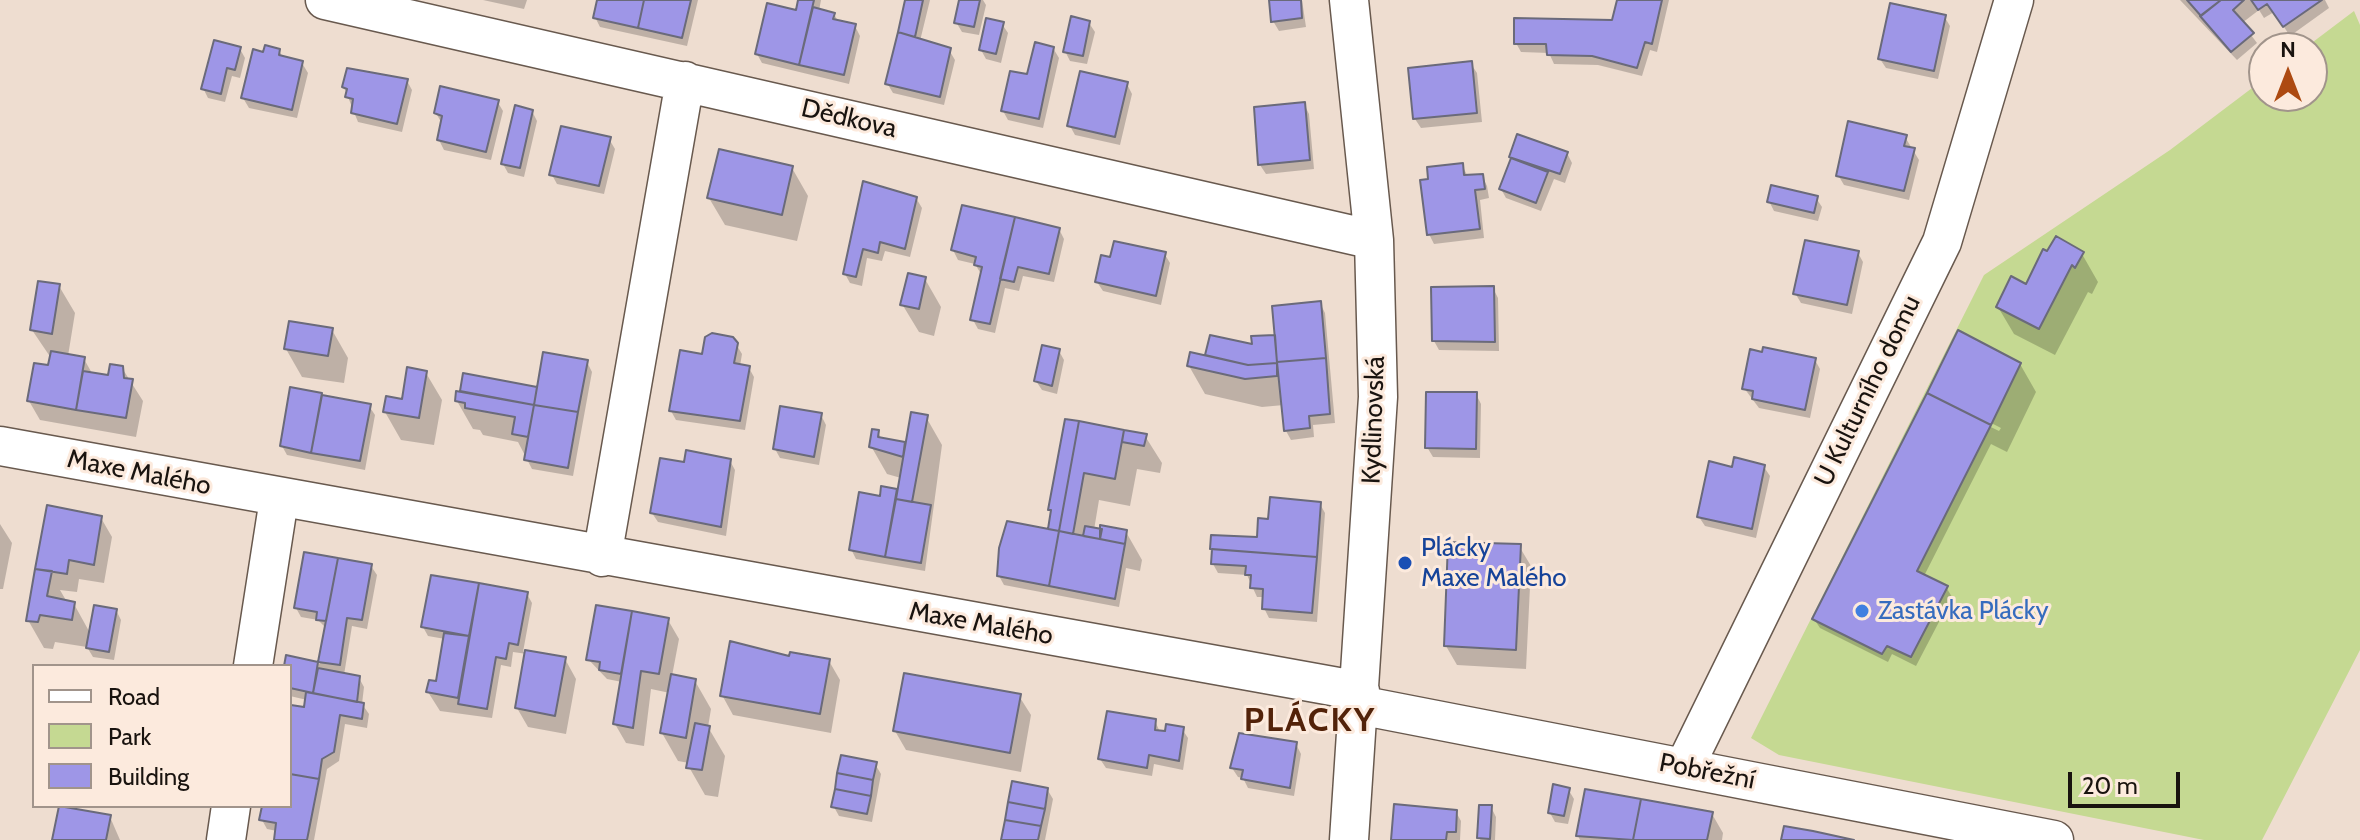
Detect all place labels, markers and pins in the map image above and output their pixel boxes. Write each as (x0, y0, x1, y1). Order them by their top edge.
place label: Plácky Maxe Malého (1421, 532, 1567, 594)
marker: Plácky Maxe Malého (1396, 554, 1414, 572)
place label: Zastávka Plácky (1878, 595, 2049, 627)
marker: Zastávka Plácky (1853, 602, 1871, 620)

